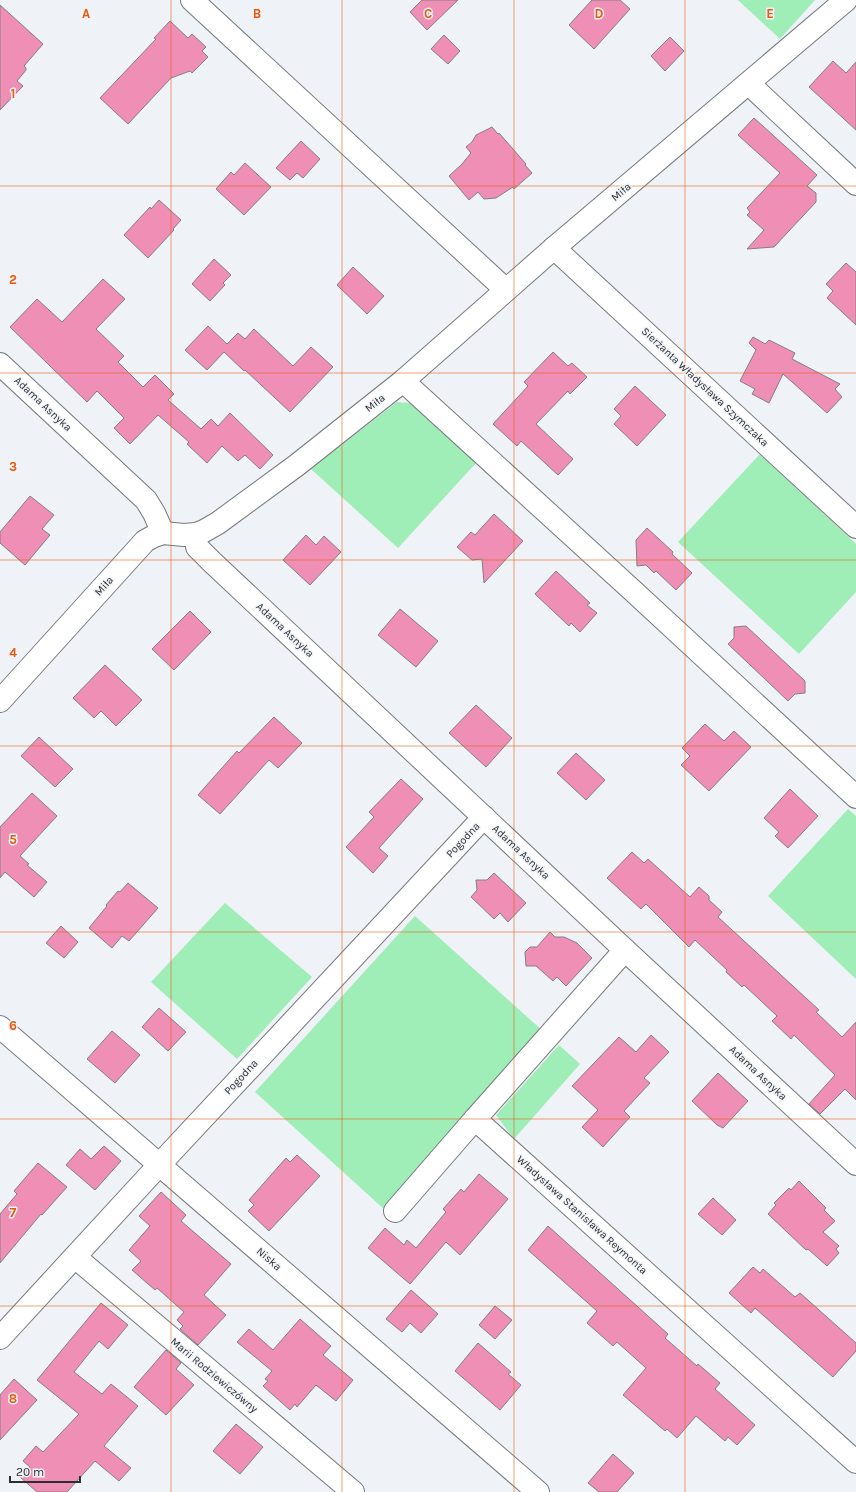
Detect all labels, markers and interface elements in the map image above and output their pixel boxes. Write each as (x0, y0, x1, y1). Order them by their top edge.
text: A (82, 6, 90, 21)
text: B (253, 6, 261, 21)
text: C (424, 6, 432, 21)
text: D (595, 6, 604, 21)
text: E (766, 6, 774, 21)
text: 1 (11, 86, 15, 101)
street label: Miła (608, 180, 634, 204)
text: 2 (9, 272, 17, 287)
street label: Sierżanta Władysława Szymczaka (639, 325, 771, 449)
street label: Adama Asnyka (12, 374, 74, 434)
street label: Miła (362, 391, 388, 415)
text: 3 (9, 459, 17, 474)
street label: Miła (92, 574, 116, 598)
street label: Adama Asnyka (254, 600, 316, 660)
text: 4 (9, 645, 17, 660)
street label: Pogodna (443, 820, 483, 860)
street label: Adama Asnyka (490, 822, 552, 882)
text: 5 (9, 832, 17, 847)
text: 6 (9, 1018, 17, 1033)
street label: Adama Asnyka (727, 1043, 789, 1103)
street label: Pogodna (221, 1057, 261, 1097)
street label: Władysława Stanisława Reymonta (514, 1153, 650, 1277)
text: 7 (10, 1205, 17, 1220)
street label: Niska (254, 1245, 284, 1273)
street label: Marii Rodziewiczówny (168, 1335, 260, 1415)
text: 8 (9, 1391, 17, 1406)
scale bar (10, 1458, 80, 1484)
text: 20 m (16, 1465, 44, 1479)

